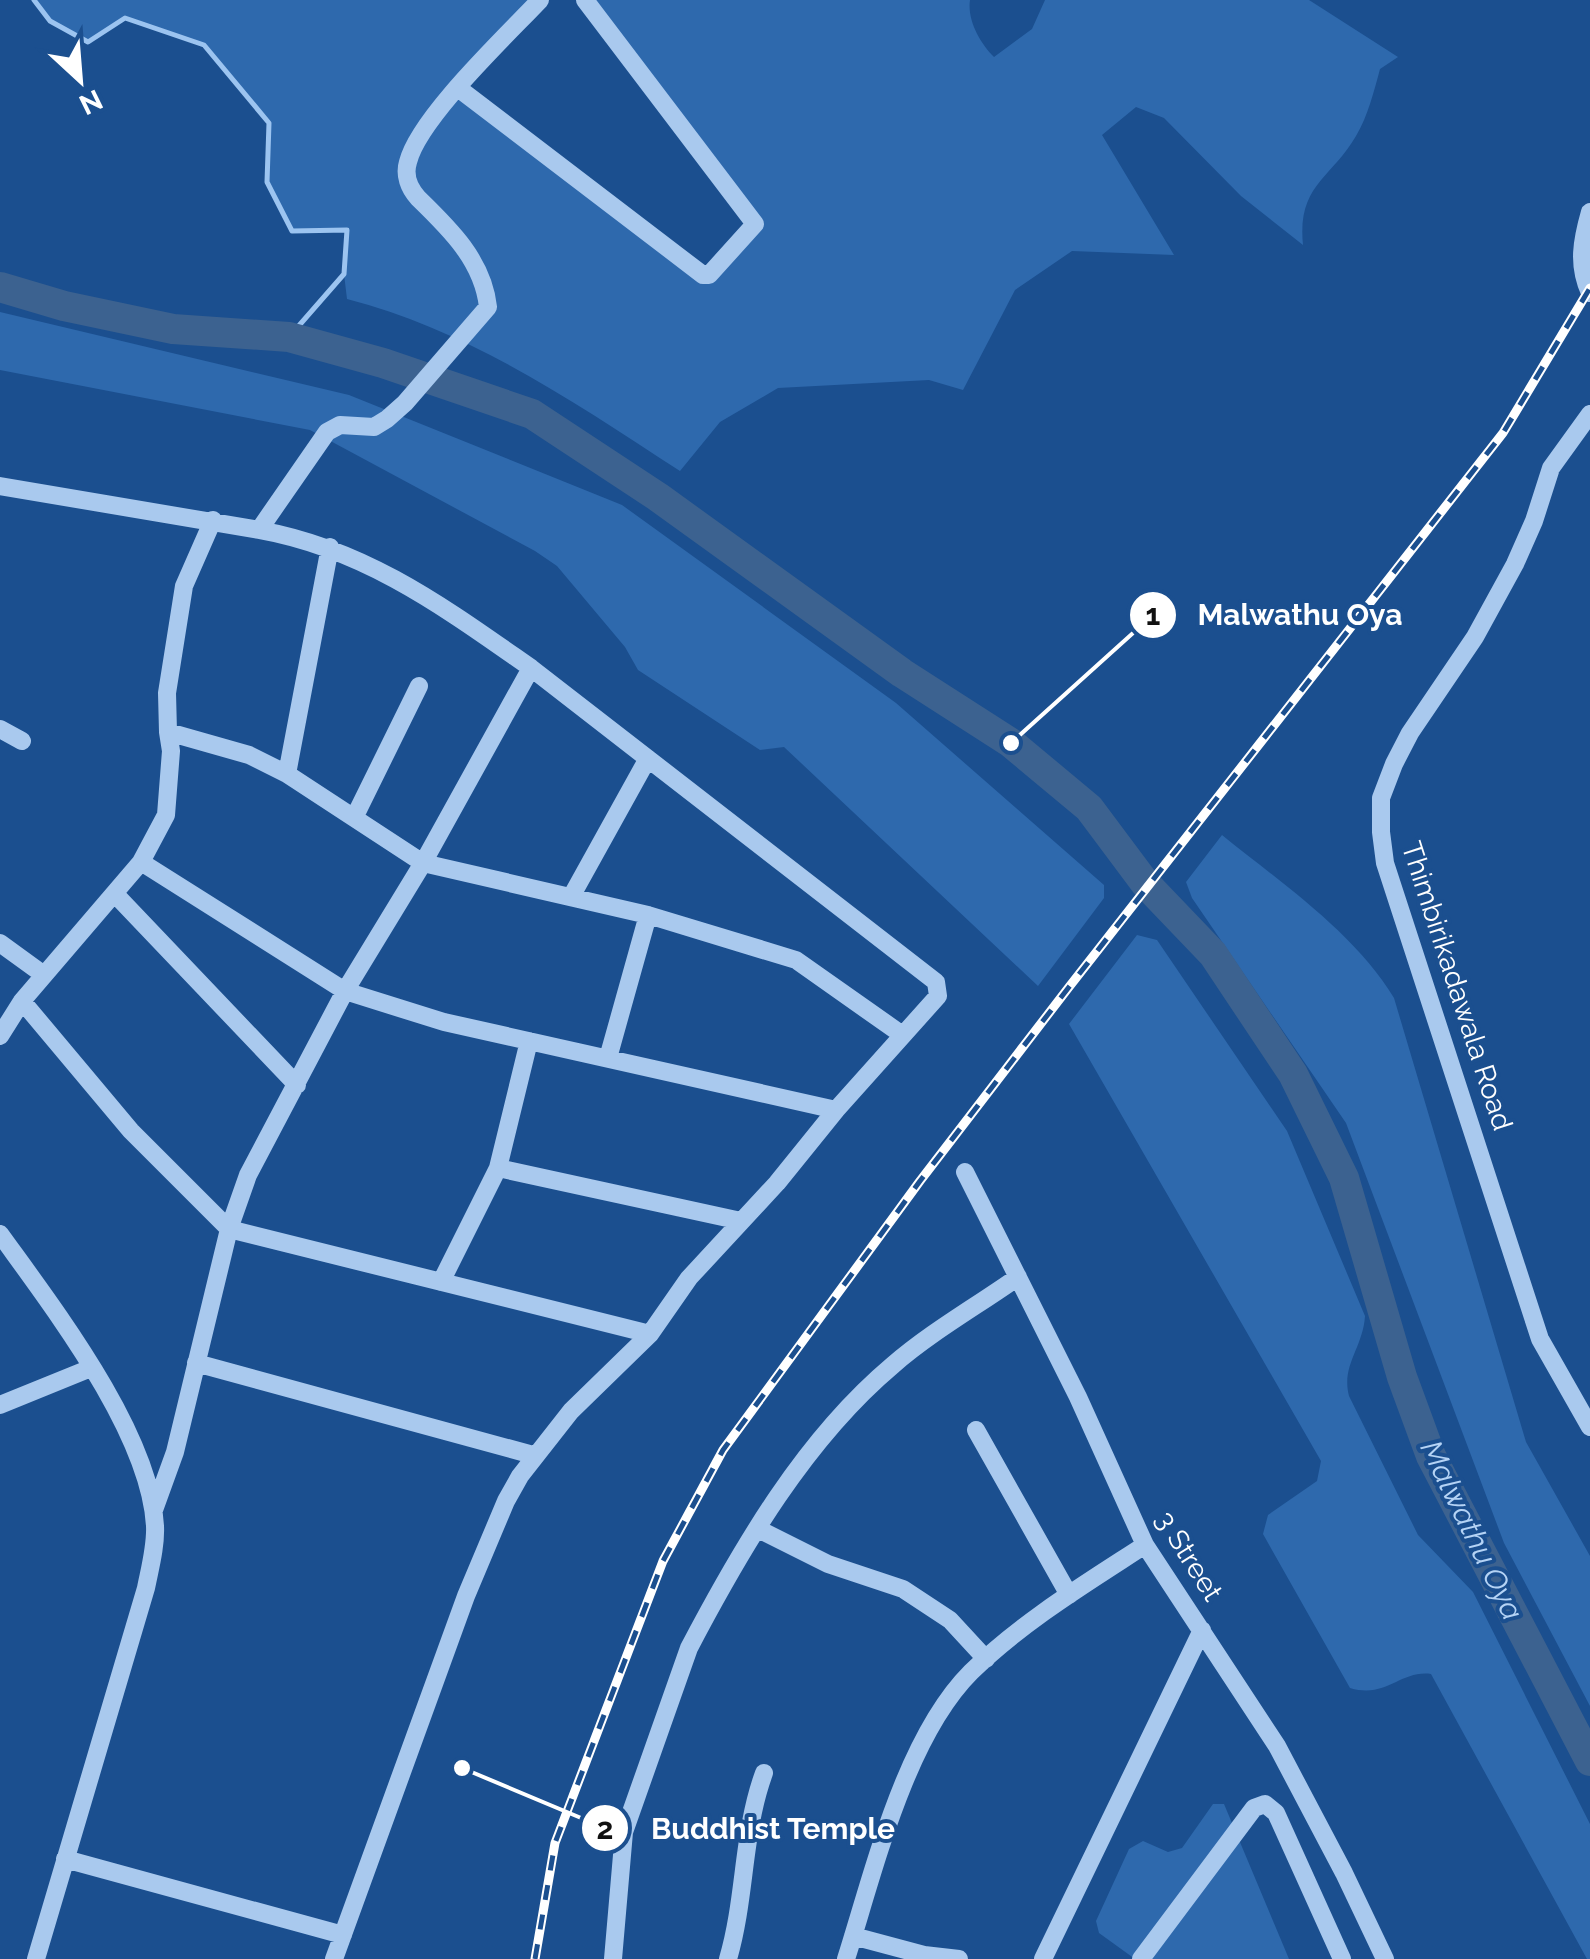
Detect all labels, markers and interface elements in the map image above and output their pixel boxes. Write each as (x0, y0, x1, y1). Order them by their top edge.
north arrow (30, 30, 130, 130)
text: N (74, 83, 108, 122)
callout: Malwathu Oya (1128, 585, 1423, 645)
text: 1 (1146, 597, 1161, 632)
text: Malwathu Oya (1198, 597, 1402, 632)
street label: Thimbirikadawala Road (1395, 837, 1519, 1135)
water label: Malwathu Oya (1413, 1435, 1531, 1625)
street label: 3 Street (1149, 1505, 1230, 1608)
callout: Buddhist Temple (580, 1798, 915, 1858)
text: 2 (597, 1811, 613, 1846)
text: Buddhist Temple (651, 1811, 895, 1846)

